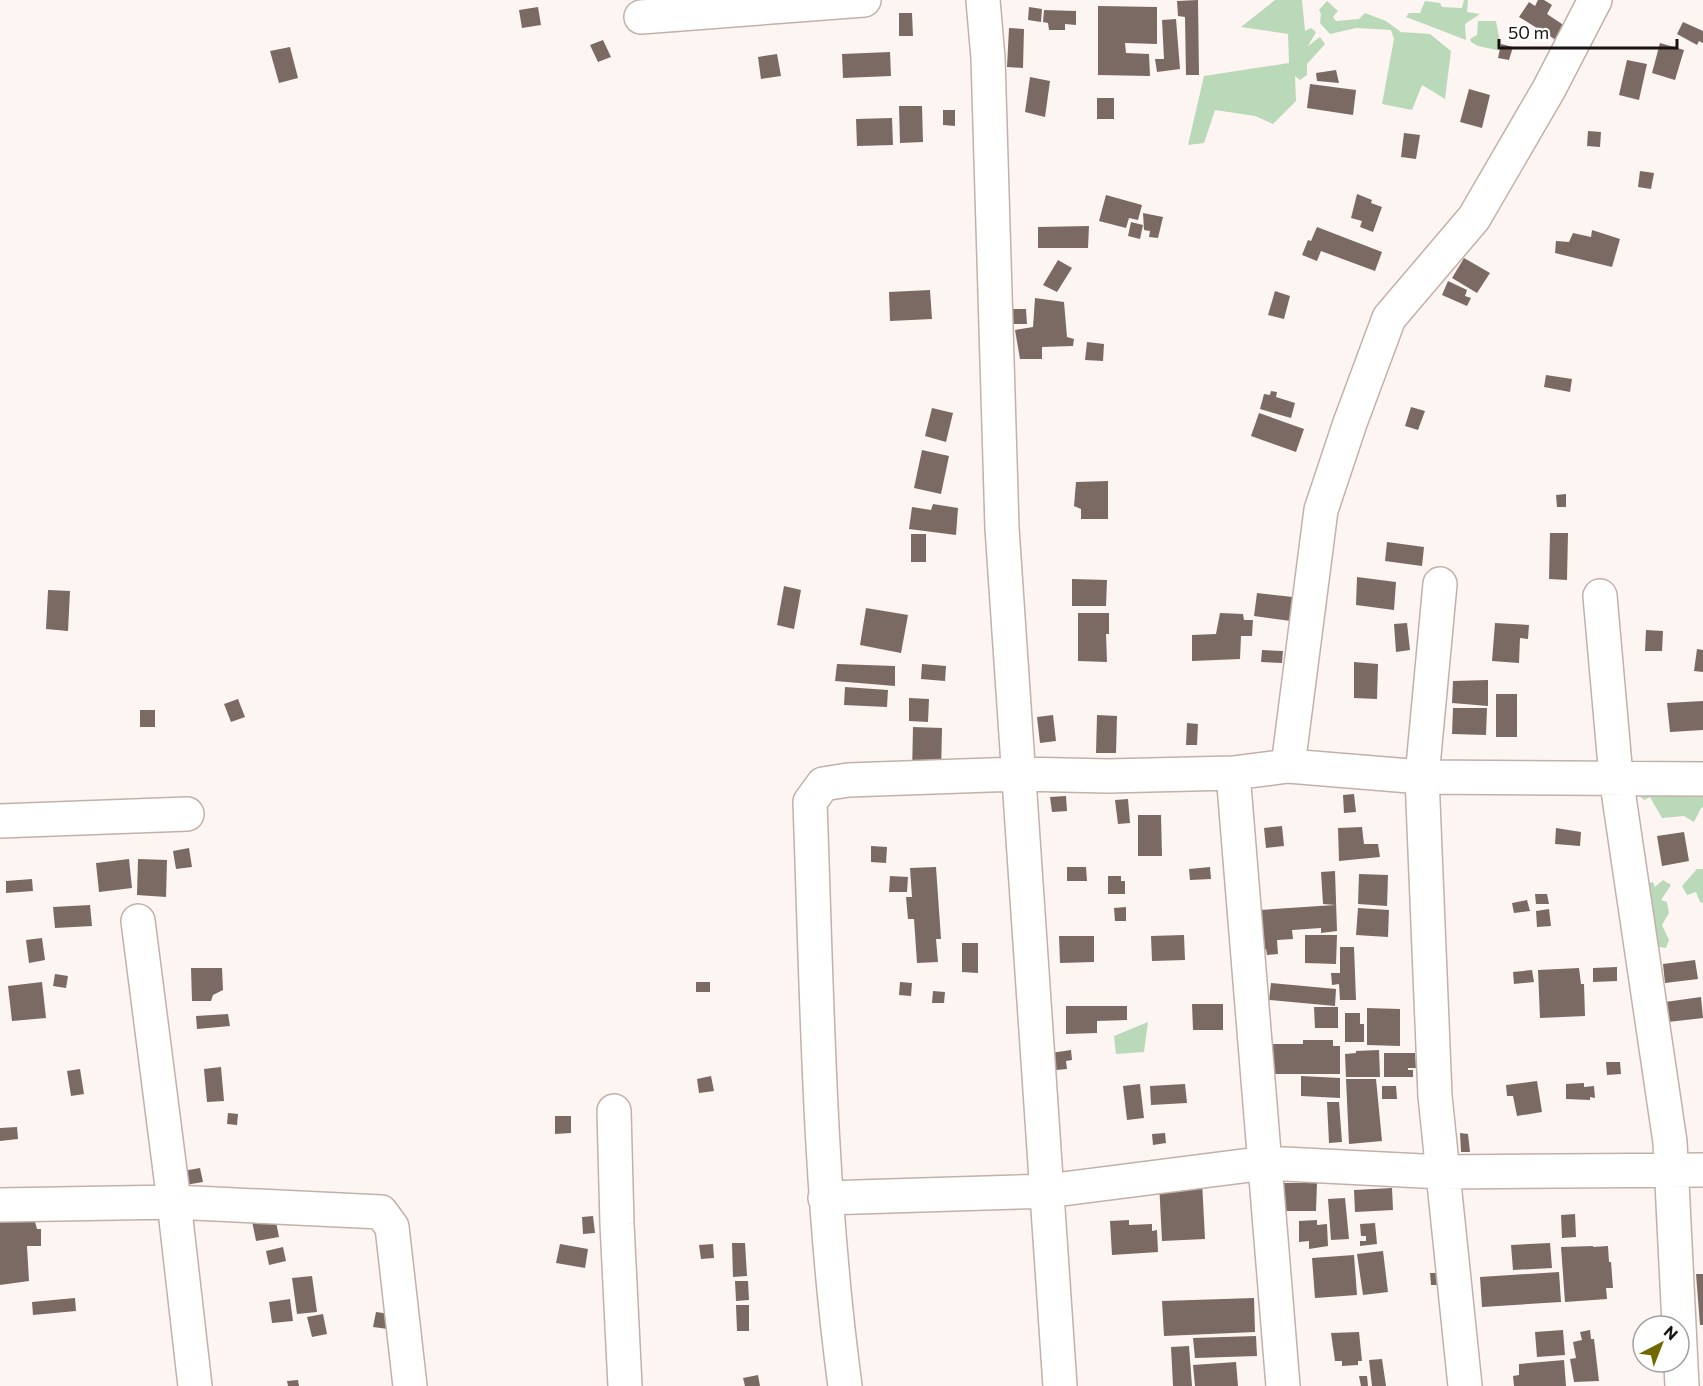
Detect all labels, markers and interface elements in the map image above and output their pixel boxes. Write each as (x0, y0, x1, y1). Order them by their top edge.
scale bar (1499, 12, 1678, 50)
text: 50 m (1508, 21, 1549, 43)
north arrow (1631, 1314, 1691, 1374)
text: N (1661, 1321, 1682, 1344)

